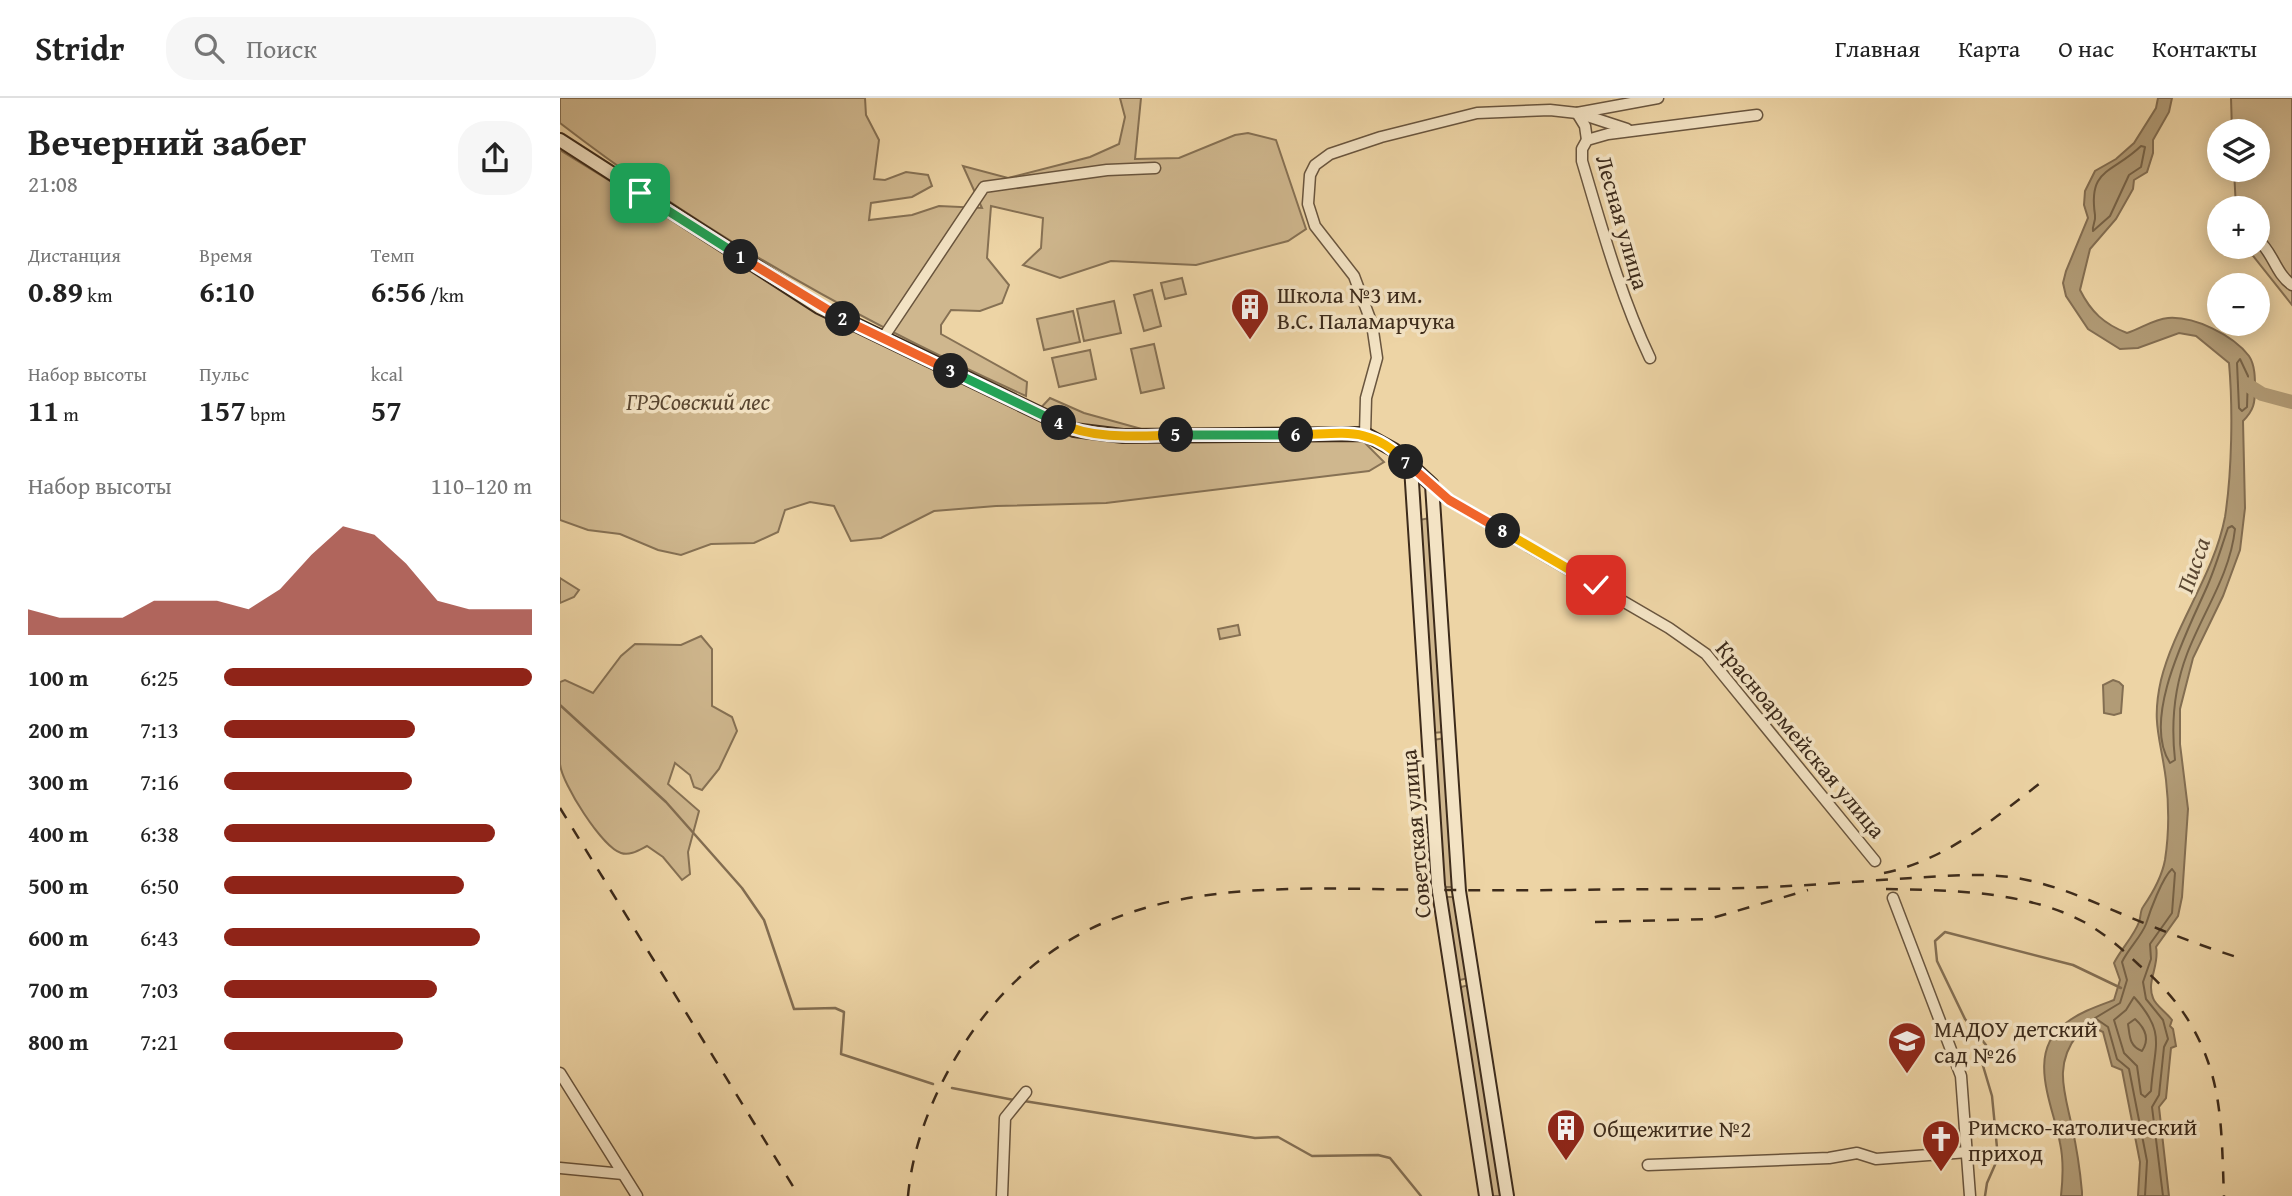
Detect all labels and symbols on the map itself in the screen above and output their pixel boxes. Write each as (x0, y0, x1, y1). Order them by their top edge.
street label: Лесная улица (1588, 151, 1658, 293)
pin (610, 163, 670, 223)
pin: 1 (724, 240, 758, 274)
place label: Школа №3 им. В.С. Паламарчука (1277, 278, 1455, 337)
building icon: Школа №3 им. В.С. Паламарчука (1229, 286, 1271, 341)
pin: 2 (826, 302, 860, 336)
pin: 3 (934, 354, 968, 388)
park label: ГРЭСовский лес (625, 385, 771, 418)
pin: 4 (1042, 406, 1076, 440)
pin: 5 (1158, 418, 1194, 452)
pin: 6 (1278, 418, 1314, 452)
pin: 7 (1388, 444, 1424, 480)
pin: 8 (1486, 514, 1520, 548)
water label: Писса (2167, 533, 2219, 597)
pin (1566, 555, 1626, 615)
street label: Красноармейская улица (1708, 633, 1894, 845)
street label: Советская улица (1391, 748, 1439, 920)
place label: МАДОУ детский сад №26 (1934, 1012, 2098, 1071)
school or university icon: МАДОУ детский сад №26 (1886, 1020, 1928, 1075)
building icon: Общежитие №2 (1545, 1107, 1587, 1162)
place label: Римско-католический приход (1968, 1110, 2198, 1169)
place label: Общежитие №2 (1593, 1112, 1751, 1145)
church icon: Римско-католический приход (1920, 1118, 1962, 1173)

